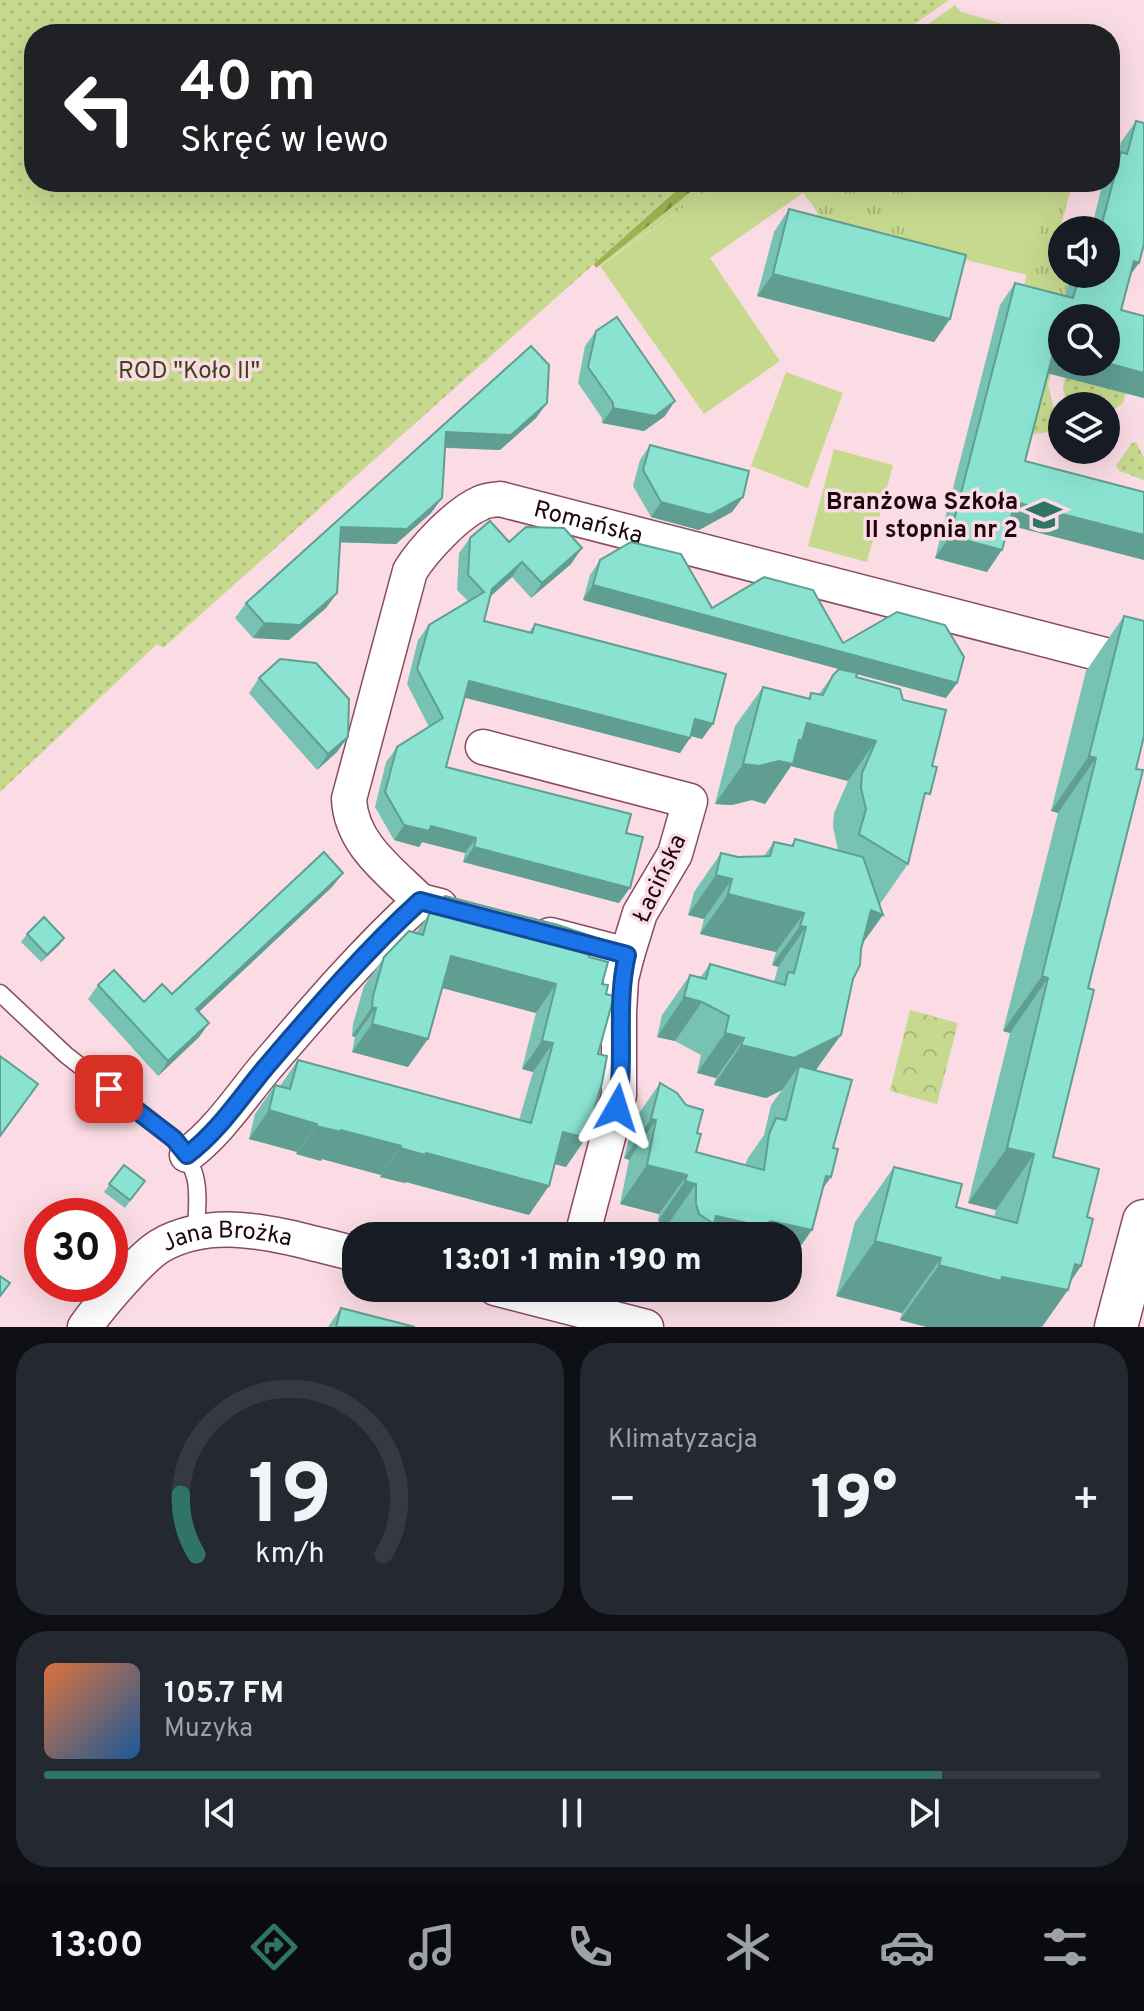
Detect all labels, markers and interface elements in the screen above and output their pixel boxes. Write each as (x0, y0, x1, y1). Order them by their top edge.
text: 40 m (180, 50, 316, 120)
icon: left (48, 56, 152, 160)
text: Skręć w lewo (180, 119, 389, 165)
map controls (1048, 216, 1120, 464)
button: sound (1048, 216, 1120, 288)
button: search (1048, 304, 1120, 376)
park label: ROD "Koło II" (118, 357, 260, 387)
button: layers (1048, 392, 1120, 464)
place label: Branżowa Szkoła II stopnia nr 2 (826, 488, 1018, 546)
street label: Romańska (530, 495, 646, 552)
school or university icon: Branżowa Szkoła II stopnia nr 2 (1025, 496, 1063, 534)
street label: Łacińska (627, 830, 694, 928)
pin (75, 1055, 143, 1123)
position arrow (575, 1066, 659, 1150)
icon: arrive (87, 1067, 131, 1111)
speed limit sign: 30 (24, 1198, 128, 1302)
street label: Jana Brożka (157, 1217, 295, 1260)
text: 13:01 · 1 min · 190 m (443, 1243, 701, 1280)
text: Klimatyzacja (608, 1424, 757, 1457)
text: 19 (248, 1448, 332, 1553)
text: 19° (811, 1464, 897, 1540)
text: − (608, 1474, 636, 1530)
text: + (1072, 1474, 1100, 1530)
text: km/h (255, 1537, 325, 1573)
text: 105.7 FM (164, 1676, 284, 1713)
text: Muzyka (164, 1713, 253, 1746)
icon: previous (198, 1791, 242, 1835)
icon: pause (550, 1791, 594, 1835)
icon: next (902, 1791, 946, 1835)
icon: directions (246, 1919, 302, 1975)
icon: music (404, 1919, 460, 1975)
icon: phone (562, 1919, 618, 1975)
icon: climate (720, 1919, 776, 1975)
icon: car (879, 1919, 935, 1975)
icon: filters (1037, 1919, 1093, 1975)
text: 13:00 (51, 1924, 143, 1970)

